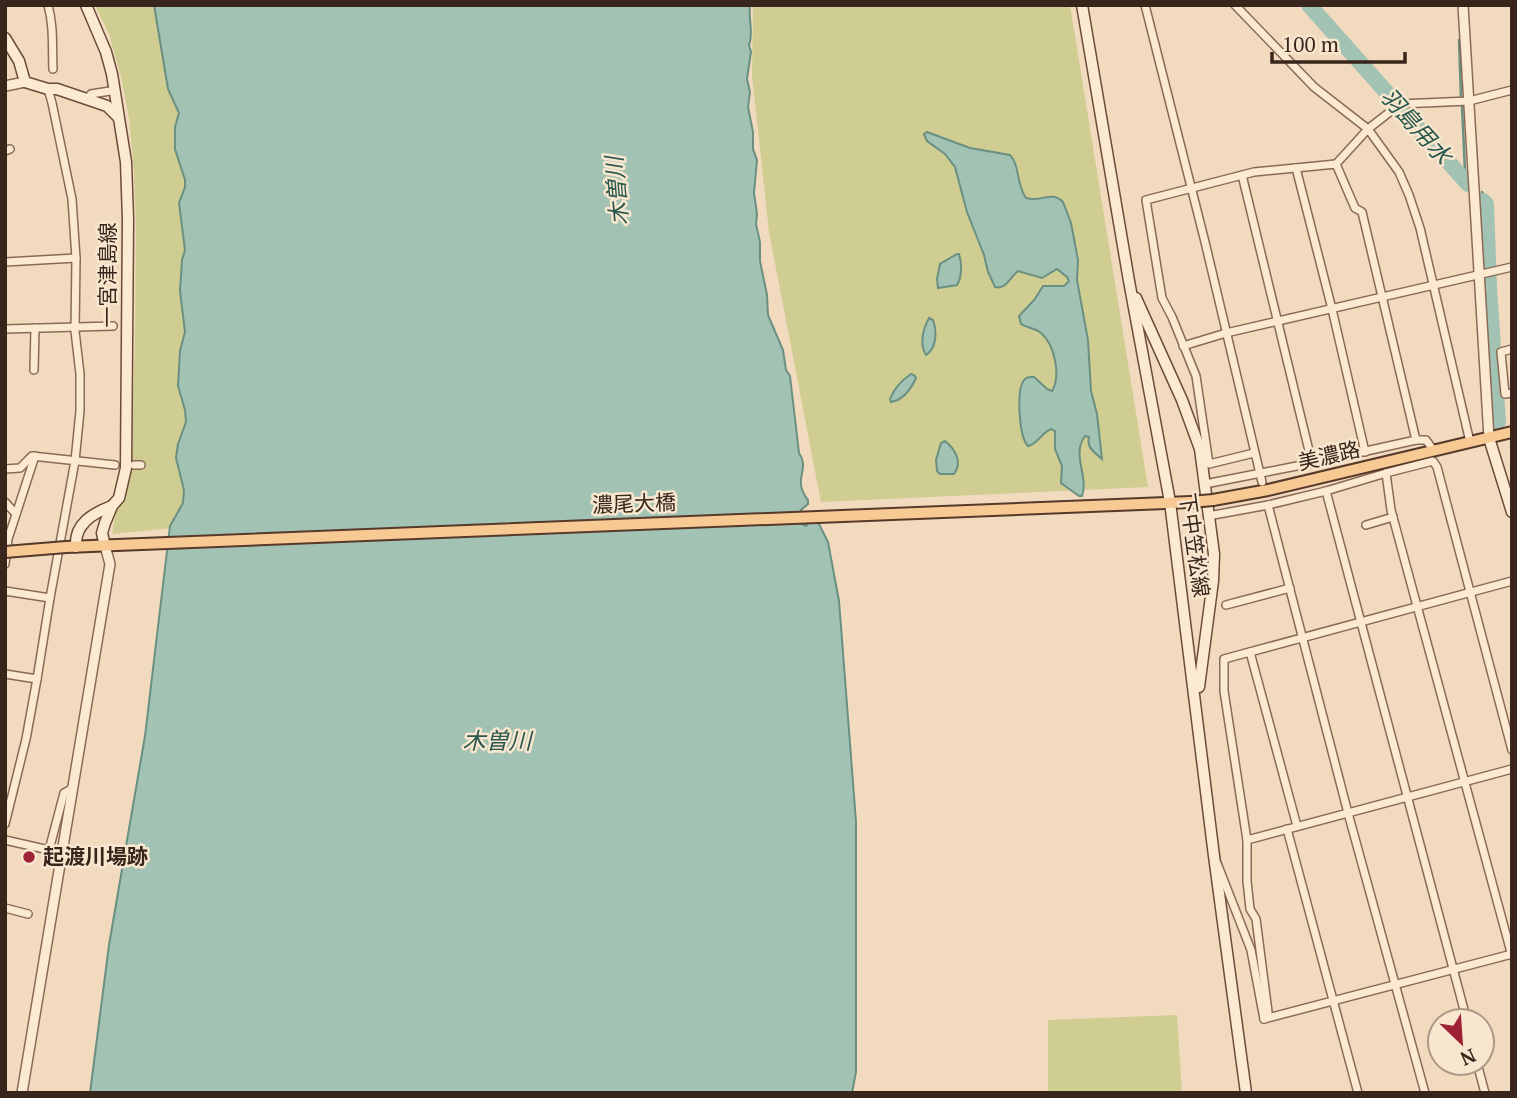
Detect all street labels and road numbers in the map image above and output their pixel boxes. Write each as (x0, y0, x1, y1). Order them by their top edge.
street label: 一宮津島線 (93, 223, 121, 328)
street label: 美濃路 (1295, 434, 1363, 476)
street label: 濃尾大橋 (592, 488, 676, 518)
street label: 下中笠松線 (1174, 491, 1216, 599)

